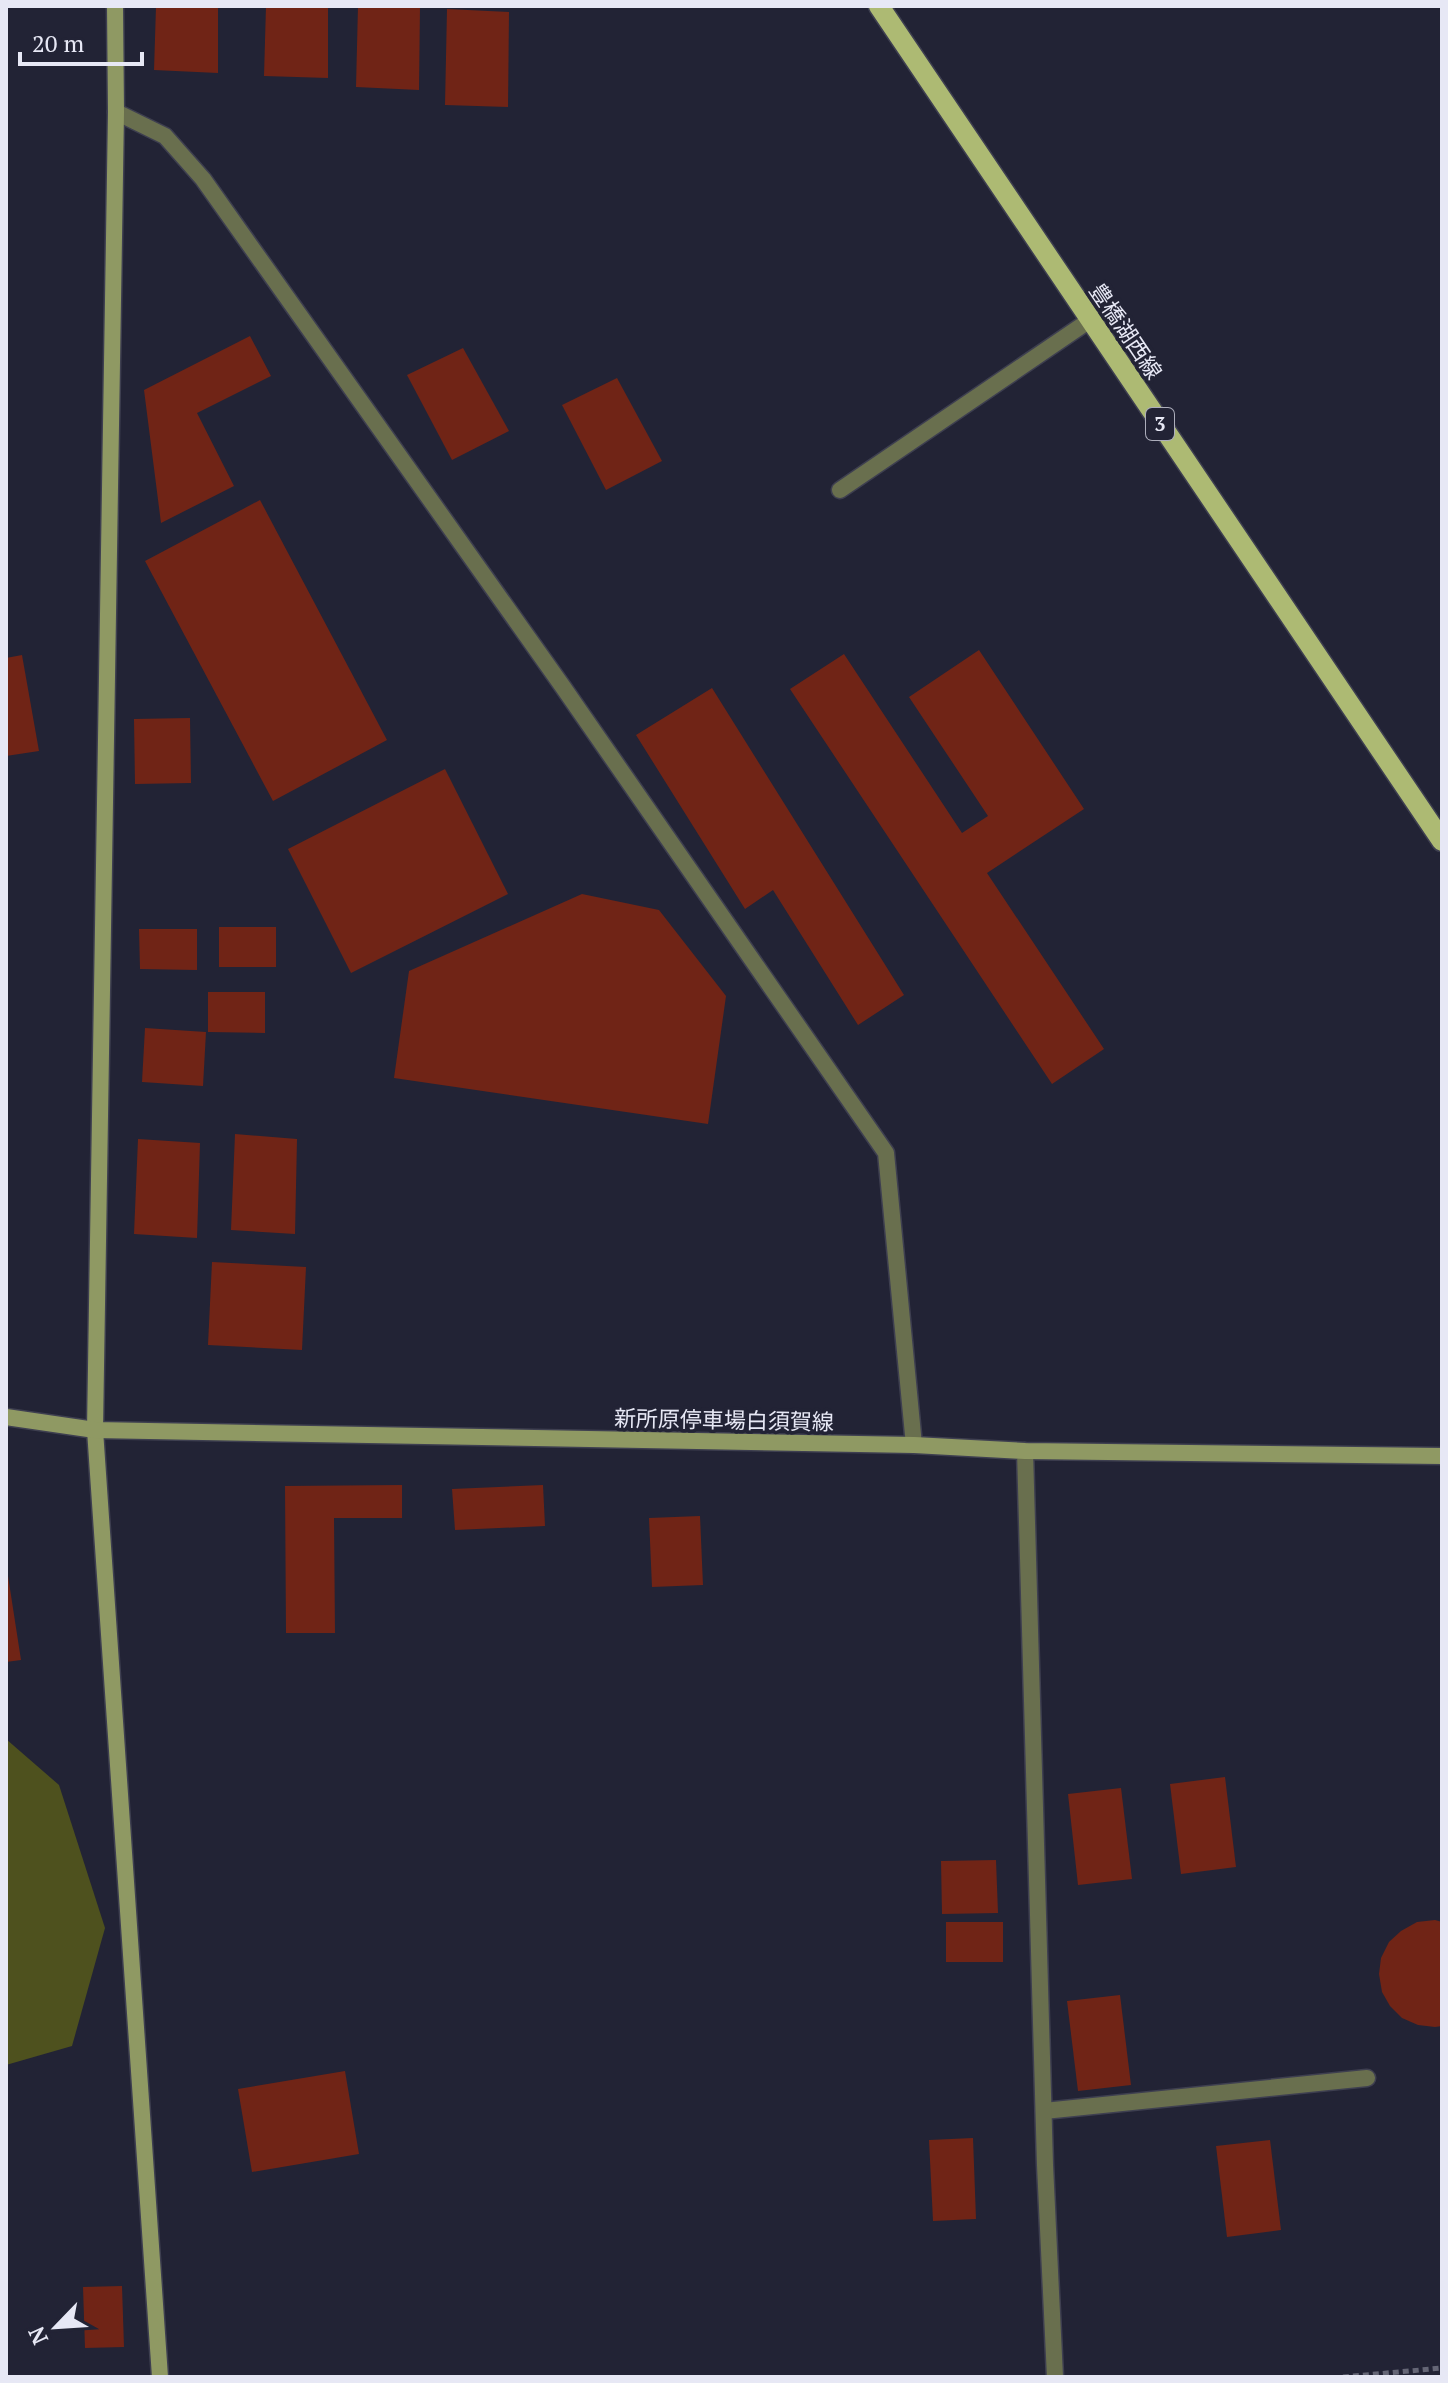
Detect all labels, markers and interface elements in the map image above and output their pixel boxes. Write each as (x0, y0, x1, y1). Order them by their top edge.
scale bar (20, 16, 142, 66)
text: 20 m (32, 27, 84, 59)
street label: 豊橋湖西線 (1084, 277, 1169, 384)
road number: 3 (1146, 408, 1174, 440)
street label: 新所原停車場白須賀線 (614, 1403, 834, 1436)
north arrow (16, 2287, 96, 2367)
text: N (21, 2322, 54, 2349)

